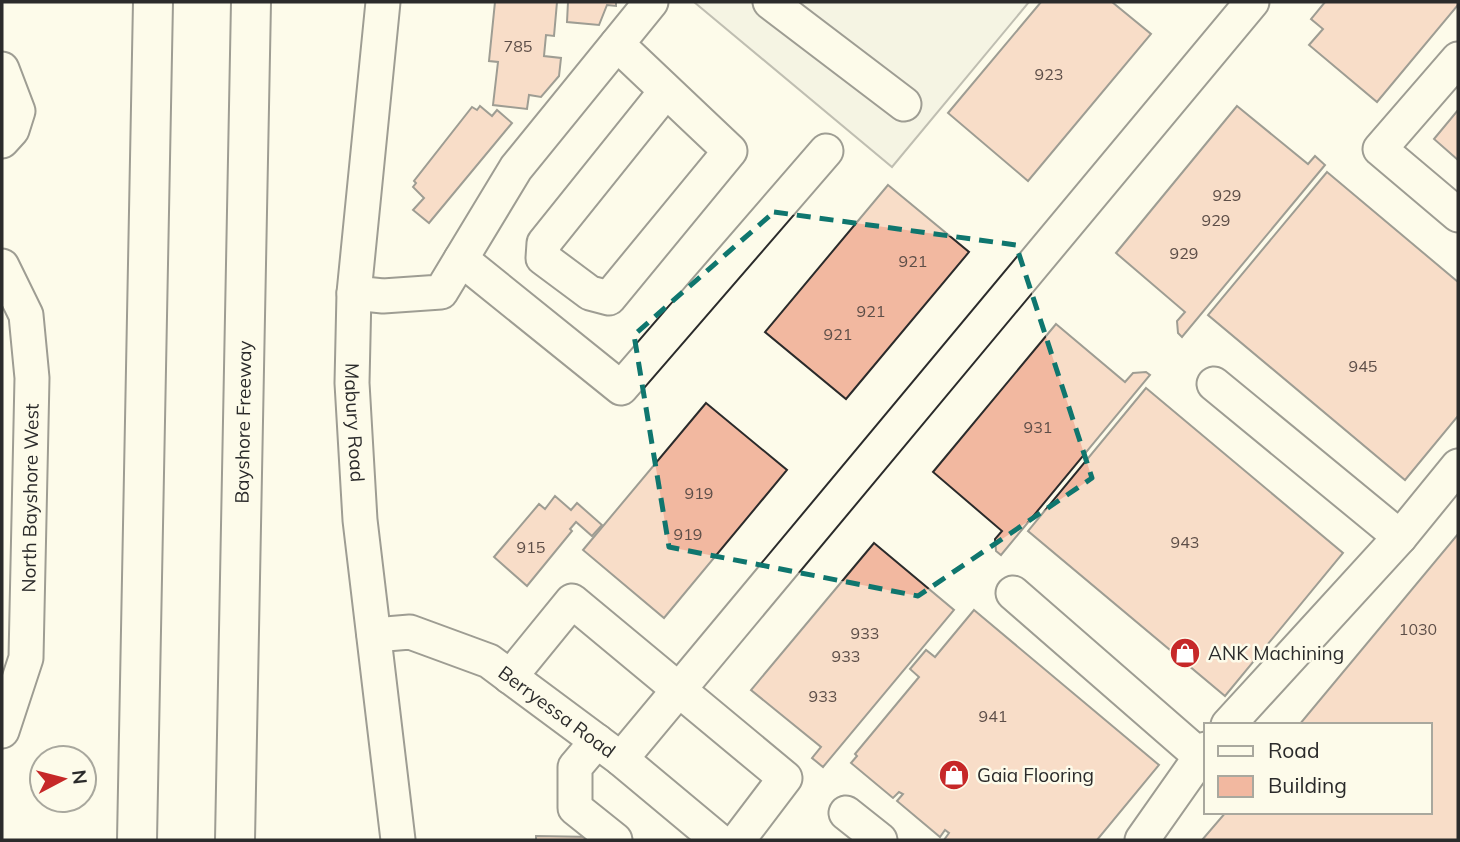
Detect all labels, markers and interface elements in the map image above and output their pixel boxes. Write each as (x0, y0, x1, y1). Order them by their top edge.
house number: 785 (504, 36, 532, 56)
house number: 923 (1035, 64, 1063, 84)
house number: 929 (1213, 185, 1241, 205)
house number: 929 (1202, 210, 1230, 230)
house number: 929 (1170, 243, 1198, 263)
house number: 921 (899, 251, 927, 271)
house number: 921 (857, 301, 885, 321)
house number: 921 (824, 324, 852, 344)
street label: Bayshore Freeway (229, 340, 257, 504)
house number: 945 (1349, 356, 1377, 376)
street label: Mabury Road (340, 363, 370, 483)
street label: North Bayshore West (16, 403, 44, 593)
house number: 931 (1024, 417, 1052, 437)
house number: 919 (685, 483, 713, 503)
house number: 919 (674, 524, 702, 544)
house number: 943 (1171, 532, 1199, 552)
house number: 915 (517, 537, 545, 557)
house number: 1030 (1399, 619, 1437, 639)
house number: 933 (851, 623, 879, 643)
shop icon: ANK Machining (1168, 636, 1202, 670)
place label: ANK Machining (1208, 641, 1344, 665)
house number: 933 (832, 646, 860, 666)
street label: Berryessa Road (494, 660, 620, 763)
house number: 933 (809, 686, 837, 706)
house number: 941 (979, 706, 1007, 726)
legend (1204, 723, 1432, 814)
text: Road (1268, 737, 1319, 763)
north arrow (28, 744, 98, 814)
shop icon: Gaia Flooring (937, 758, 971, 792)
place label: Gaia Flooring (977, 763, 1094, 787)
text: N (67, 768, 93, 786)
text: Building (1268, 772, 1347, 798)

